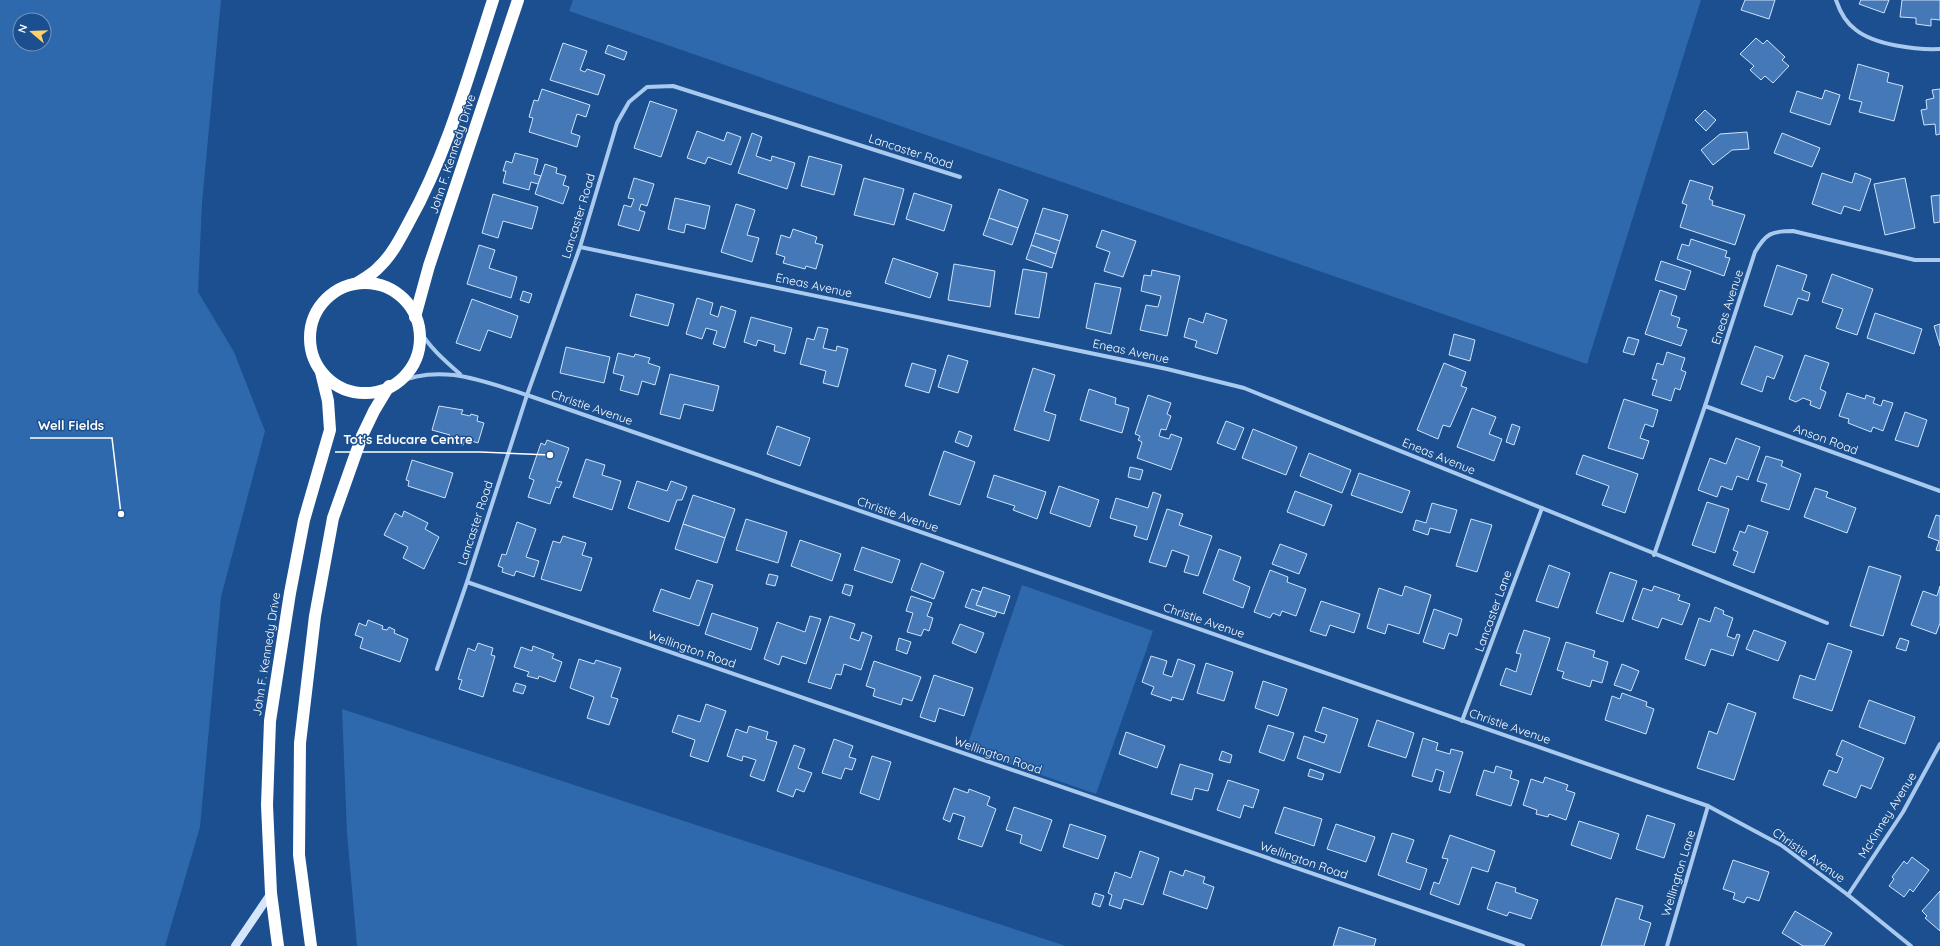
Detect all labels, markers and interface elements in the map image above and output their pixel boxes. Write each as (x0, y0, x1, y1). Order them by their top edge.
north arrow (12, 12, 52, 52)
text: N (15, 23, 30, 35)
street label: John F. Kennedy Drive (426, 92, 478, 216)
street label: Lancaster Road (867, 130, 955, 172)
street label: Lancaster Road (558, 172, 598, 260)
street label: Eneas Avenue (1708, 267, 1746, 346)
street label: Eneas Avenue (774, 270, 854, 300)
street label: Eneas Avenue (1091, 336, 1171, 366)
street label: Christie Avenue (549, 386, 635, 428)
callout: Well Fields (30, 413, 112, 438)
text: Well Fields (38, 417, 104, 433)
street label: Anson Road (1792, 420, 1860, 458)
callout: Tot's Educare Centre (335, 427, 480, 452)
text: Tot's Educare Centre (343, 431, 473, 447)
street label: Eneas Avenue (1400, 434, 1478, 478)
street label: Lancaster Road (454, 479, 496, 567)
street label: Christie Avenue (855, 493, 941, 535)
street label: Lancaster Lane (1471, 568, 1515, 654)
street label: John F. Kennedy Drive (249, 591, 283, 717)
street label: Christie Avenue (1161, 599, 1247, 641)
street label: Wellington Road (646, 627, 738, 671)
street label: Christie Avenue (1467, 705, 1553, 747)
street label: Wellington Road (952, 733, 1044, 777)
street label: McKinney Avenue (1855, 769, 1920, 861)
street label: Christie Avenue (1770, 824, 1848, 886)
street label: Wellington Lane (1658, 828, 1698, 918)
street label: Wellington Road (1258, 838, 1350, 882)

